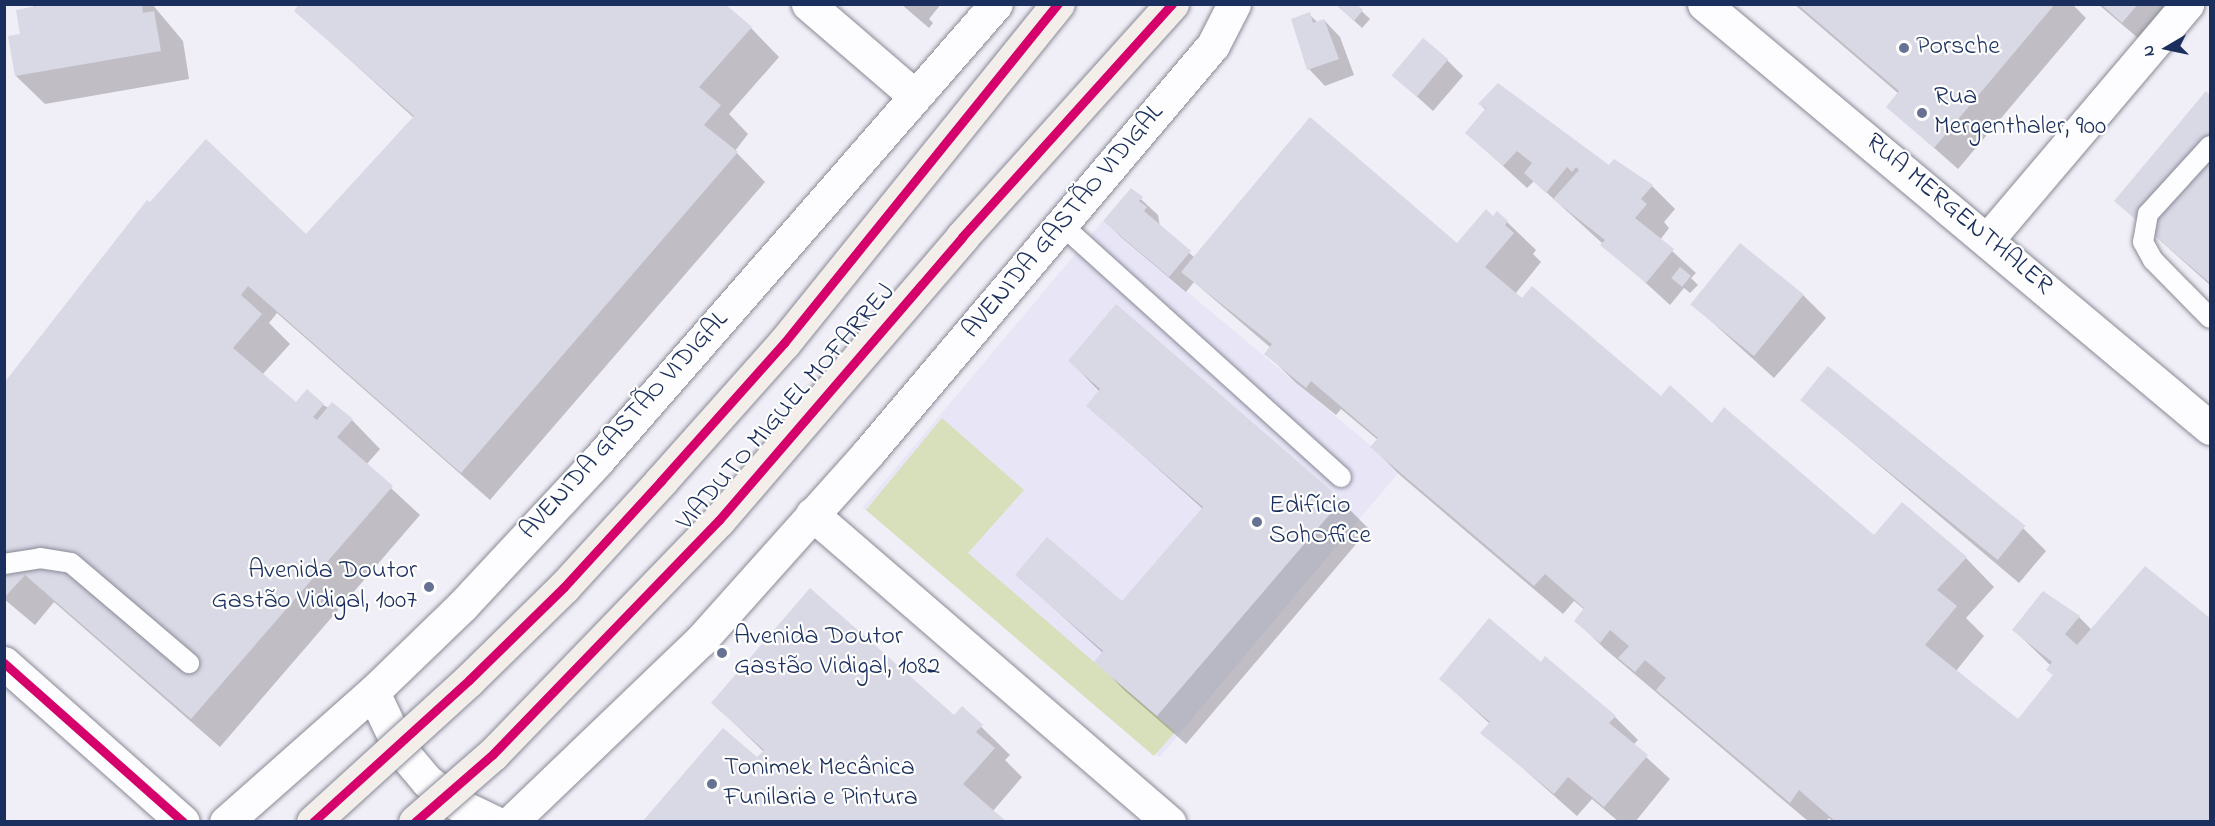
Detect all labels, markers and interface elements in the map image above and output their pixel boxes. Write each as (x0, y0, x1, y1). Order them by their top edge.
north arrow (2137, 18, 2197, 78)
place label: Porsche (1916, 32, 2000, 64)
marker: Porsche (1897, 41, 1911, 55)
text: N (2137, 44, 2162, 58)
place label: Rua Mergenthaler, 900 (1934, 82, 2106, 144)
street label: AVENIDA GASTÃO VIDIGAL (957, 98, 1171, 346)
marker: Rua Mergenthaler, 900 (1915, 106, 1929, 120)
street label: RUA MERGENTHALER (1858, 128, 2058, 302)
street label: VIADUTO MIGUEL MOFARREJ (671, 278, 903, 538)
street label: AVENIDA GASTÃO VIDIGAL (514, 305, 736, 547)
place label: Edifício SohOffice (1269, 491, 1371, 552)
marker: Edifício SohOffice (1250, 515, 1264, 529)
place label: Avenida Doutor Gastão Vidigal, 1007 (211, 556, 417, 618)
marker: Avenida Doutor Gastão Vidigal, 1007 (422, 580, 436, 594)
place label: Avenida Doutor Gastão Vidigal, 1082 (734, 622, 940, 684)
marker: Avenida Doutor Gastão Vidigal, 1082 (715, 646, 729, 660)
place label: Tonimek Mecânica Funilaria e Pintura (724, 753, 918, 814)
marker: Tonimek Mecânica Funilaria e Pintura (705, 777, 719, 791)

